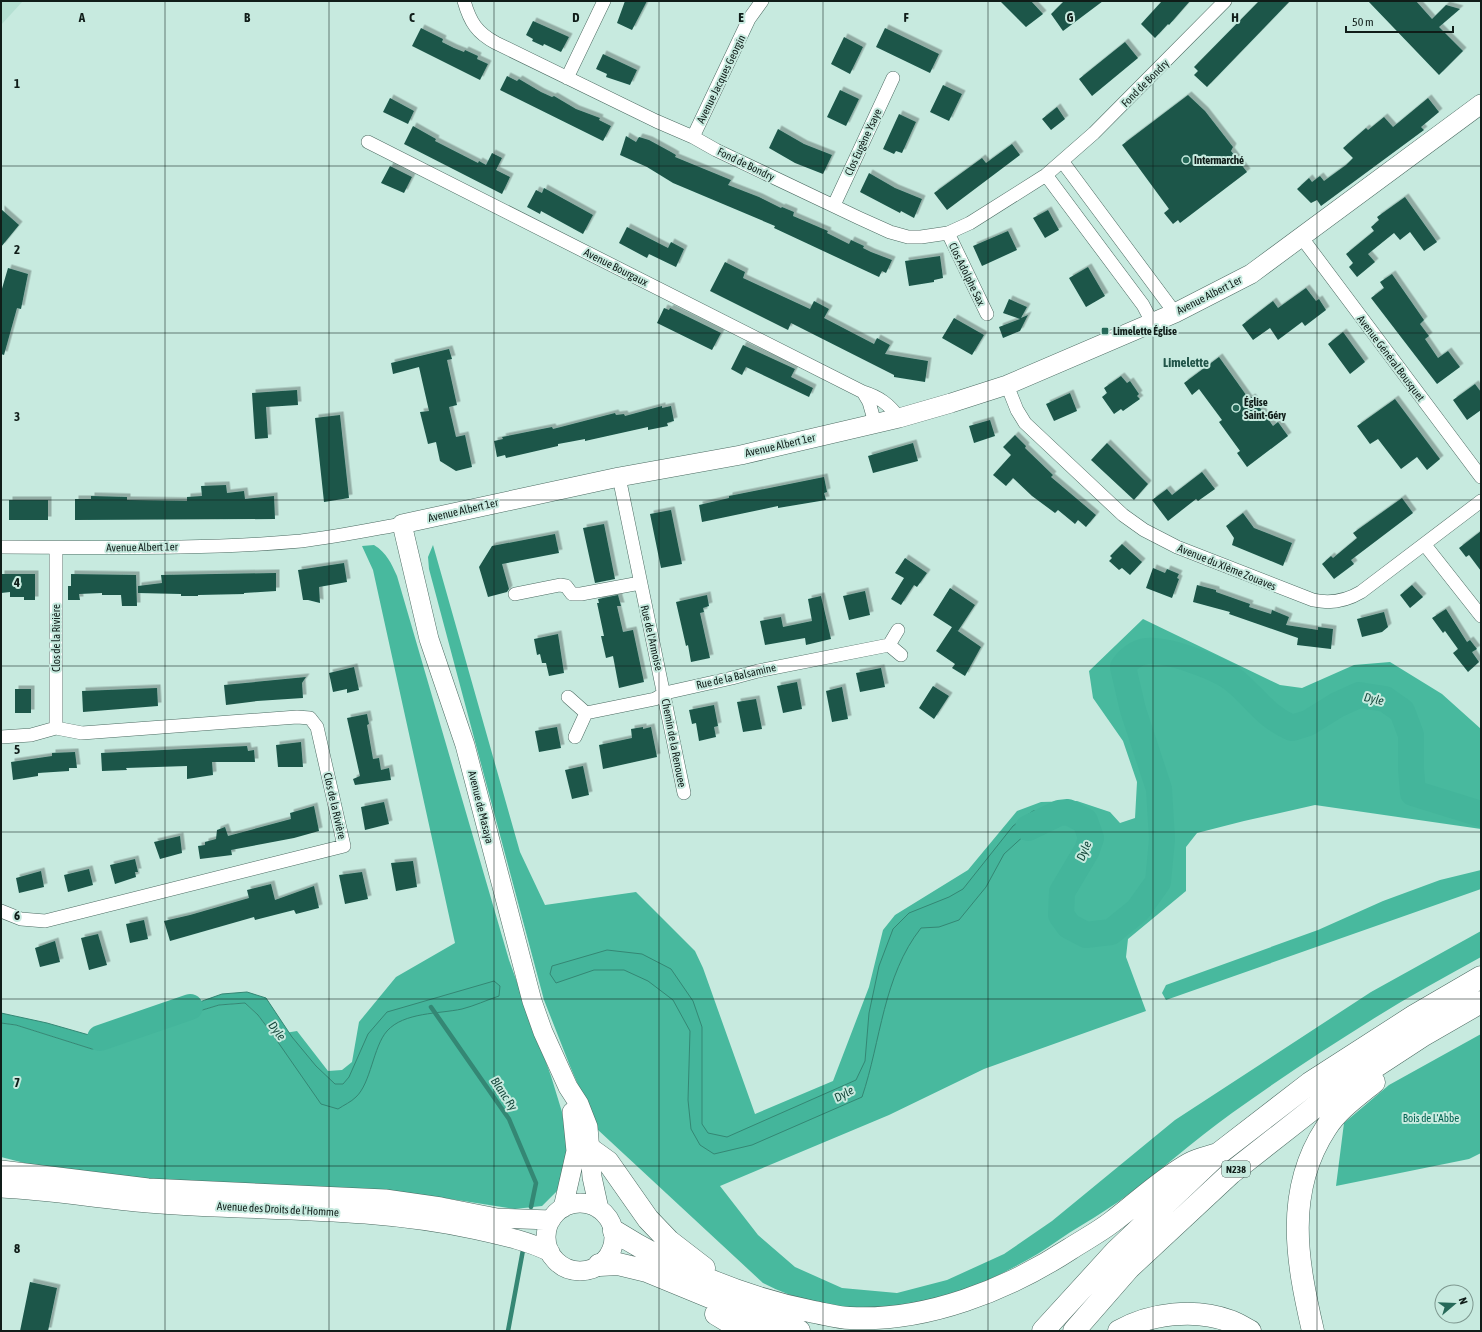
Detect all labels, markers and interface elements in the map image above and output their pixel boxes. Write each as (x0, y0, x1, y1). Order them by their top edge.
scale bar (1346, 8, 1453, 34)
text: A (78, 10, 86, 25)
text: B (244, 10, 251, 25)
text: C (409, 10, 415, 25)
text: D (572, 10, 580, 25)
text: E (738, 10, 744, 25)
text: F (903, 10, 909, 25)
text: G (1067, 10, 1074, 25)
text: H (1231, 10, 1239, 25)
text: 50 m (1352, 15, 1374, 29)
street label: Avenue Jacques Georgin (694, 33, 748, 125)
street label: Fond de Bondry (1119, 57, 1171, 109)
text: 1 (14, 76, 20, 91)
street label: Clos Eugène Ysaye (842, 107, 884, 177)
street label: Fond de Bondry (716, 145, 777, 183)
place label: Intermarché (1194, 154, 1244, 166)
marker: Intermarché (1181, 155, 1191, 165)
street label: Clos Adolphe Sax (947, 241, 988, 308)
text: 2 (14, 242, 20, 257)
street label: Avenue Bourgaux (582, 246, 650, 288)
street label: Avenue Albert 1er (1174, 273, 1244, 317)
street label: Avenue Général Bousquet (1355, 313, 1427, 403)
place label: Limelette Église (1113, 325, 1177, 337)
marker: Limelette Église (1100, 326, 1110, 336)
district label: Limelette (1163, 355, 1209, 370)
place label: Église Saint-Géry (1244, 396, 1287, 421)
marker: Église Saint-Géry (1231, 403, 1241, 413)
text: 3 (14, 409, 20, 424)
street label: Avenue Albert 1er (744, 431, 817, 459)
street label: Avenue Albert 1er (427, 496, 500, 524)
street label: Avenue Albert 1er (106, 540, 179, 554)
street label: Avenue du XIème Zouaves (1176, 542, 1278, 592)
text: 4 (13, 575, 20, 590)
street label: Clos de la Rivière (50, 604, 62, 672)
street label: Rue de l'Armoise (639, 604, 665, 672)
street label: Rue de la Balsamine (695, 661, 777, 691)
water label: Dyle (1363, 690, 1386, 708)
street label: Chemin de la Renouee (660, 698, 688, 788)
text: 5 (14, 742, 20, 757)
street label: Avenue de Masaya (466, 769, 496, 845)
street label: Clos de la Rivière (322, 772, 348, 840)
water label: Dyle (1074, 839, 1095, 863)
text: 6 (14, 908, 20, 923)
water label: Dyle (265, 1019, 289, 1044)
text: 7 (14, 1075, 20, 1090)
water label: Blanc Ry (488, 1075, 520, 1113)
water label: Dyle (832, 1083, 857, 1105)
park label: Bois de L'Abbe (1403, 1112, 1459, 1124)
road number: N238 (1222, 1161, 1250, 1177)
street label: Avenue des Droits de l'Homme (217, 1200, 339, 1218)
text: 8 (14, 1241, 20, 1256)
north arrow (1434, 1284, 1474, 1324)
text: N (1457, 1296, 1470, 1306)

